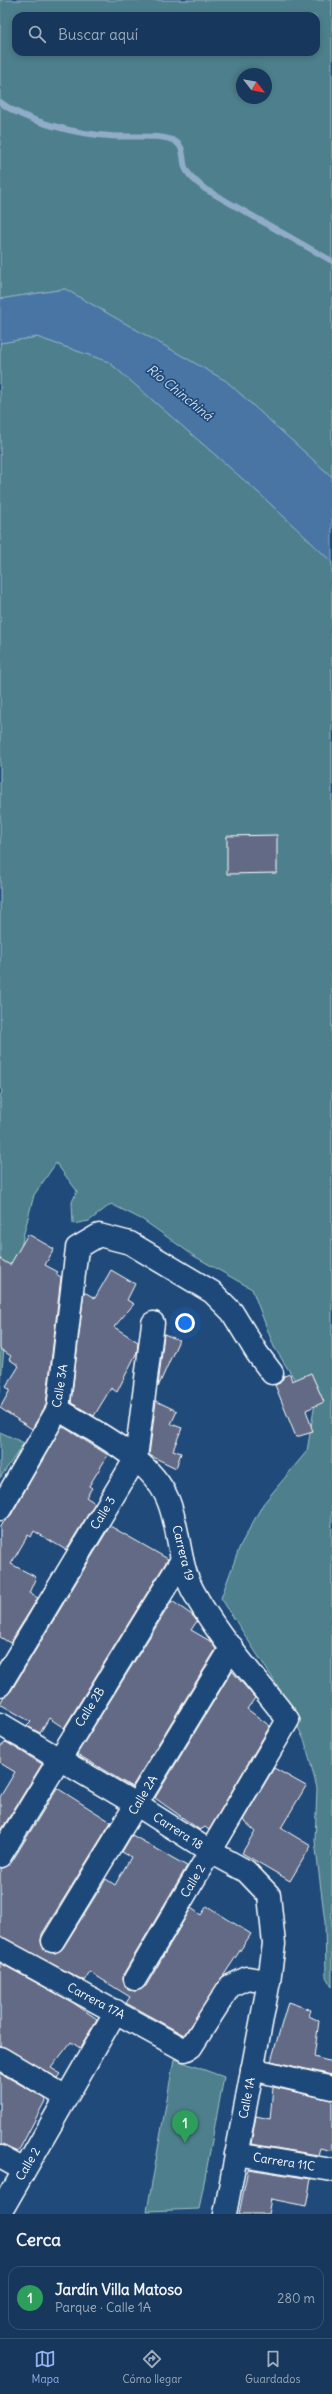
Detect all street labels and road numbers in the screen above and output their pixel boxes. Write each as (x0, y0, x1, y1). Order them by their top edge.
street label: Calle 3A (49, 1363, 70, 1409)
street label: Calle 3 (87, 1493, 118, 1532)
street label: Carrera 19 (169, 1524, 198, 1582)
street label: Calle 2B (72, 1684, 108, 1729)
street label: Calle 2A (125, 1772, 160, 1817)
street label: Carrera 18 (150, 1809, 206, 1852)
street label: Calle 2 (177, 1861, 208, 1900)
street label: Carrera 17A (65, 1979, 128, 2022)
street label: Calle 1A (235, 2076, 258, 2120)
street label: Calle 2 (12, 2144, 43, 2183)
street label: Carrera 11C (252, 2149, 316, 2174)

